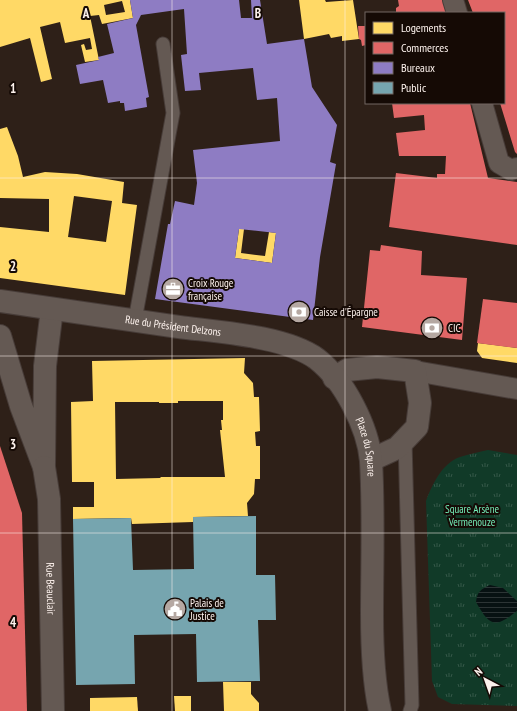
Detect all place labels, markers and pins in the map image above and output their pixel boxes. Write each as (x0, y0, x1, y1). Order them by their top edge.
office icon: Croix Rouge française (160, 276, 186, 302)
place label: Croix Rouge française (188, 276, 234, 303)
bank icon: Caisse d'Épargne (286, 299, 312, 325)
place label: Caisse d'Épargne (314, 305, 378, 319)
bank icon: CIC (419, 315, 445, 341)
place label: CIC (448, 321, 461, 335)
public building icon: Palais de Justice (162, 596, 188, 622)
place label: Palais de Justice (189, 596, 224, 623)

